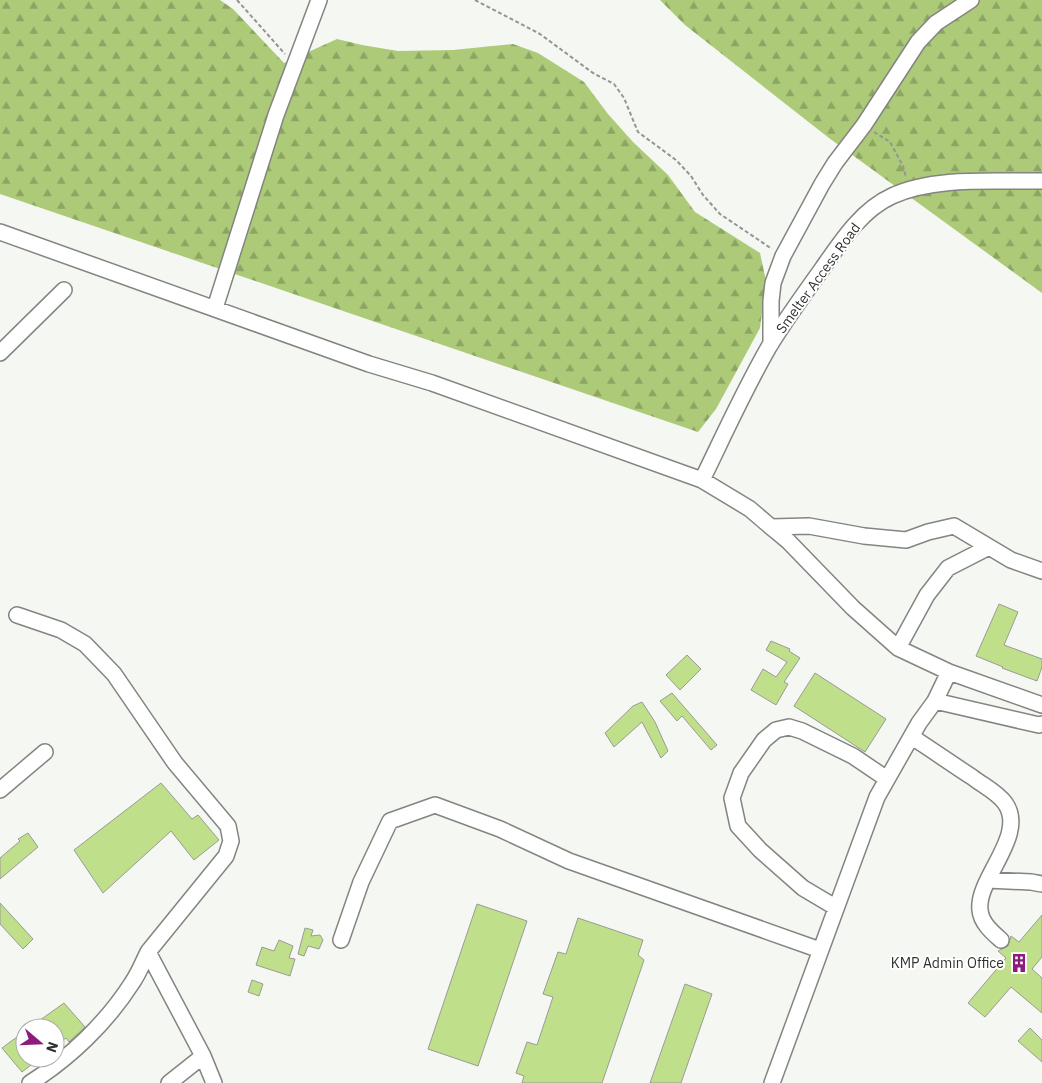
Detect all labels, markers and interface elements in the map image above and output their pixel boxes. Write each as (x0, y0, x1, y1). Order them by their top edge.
street label: Smelter Access Road (772, 219, 864, 337)
building icon: KMP Admin Office (1008, 952, 1030, 974)
place label: KMP Admin Office (891, 954, 1004, 972)
north arrow (15, 1018, 65, 1068)
text: N (42, 1040, 62, 1055)

